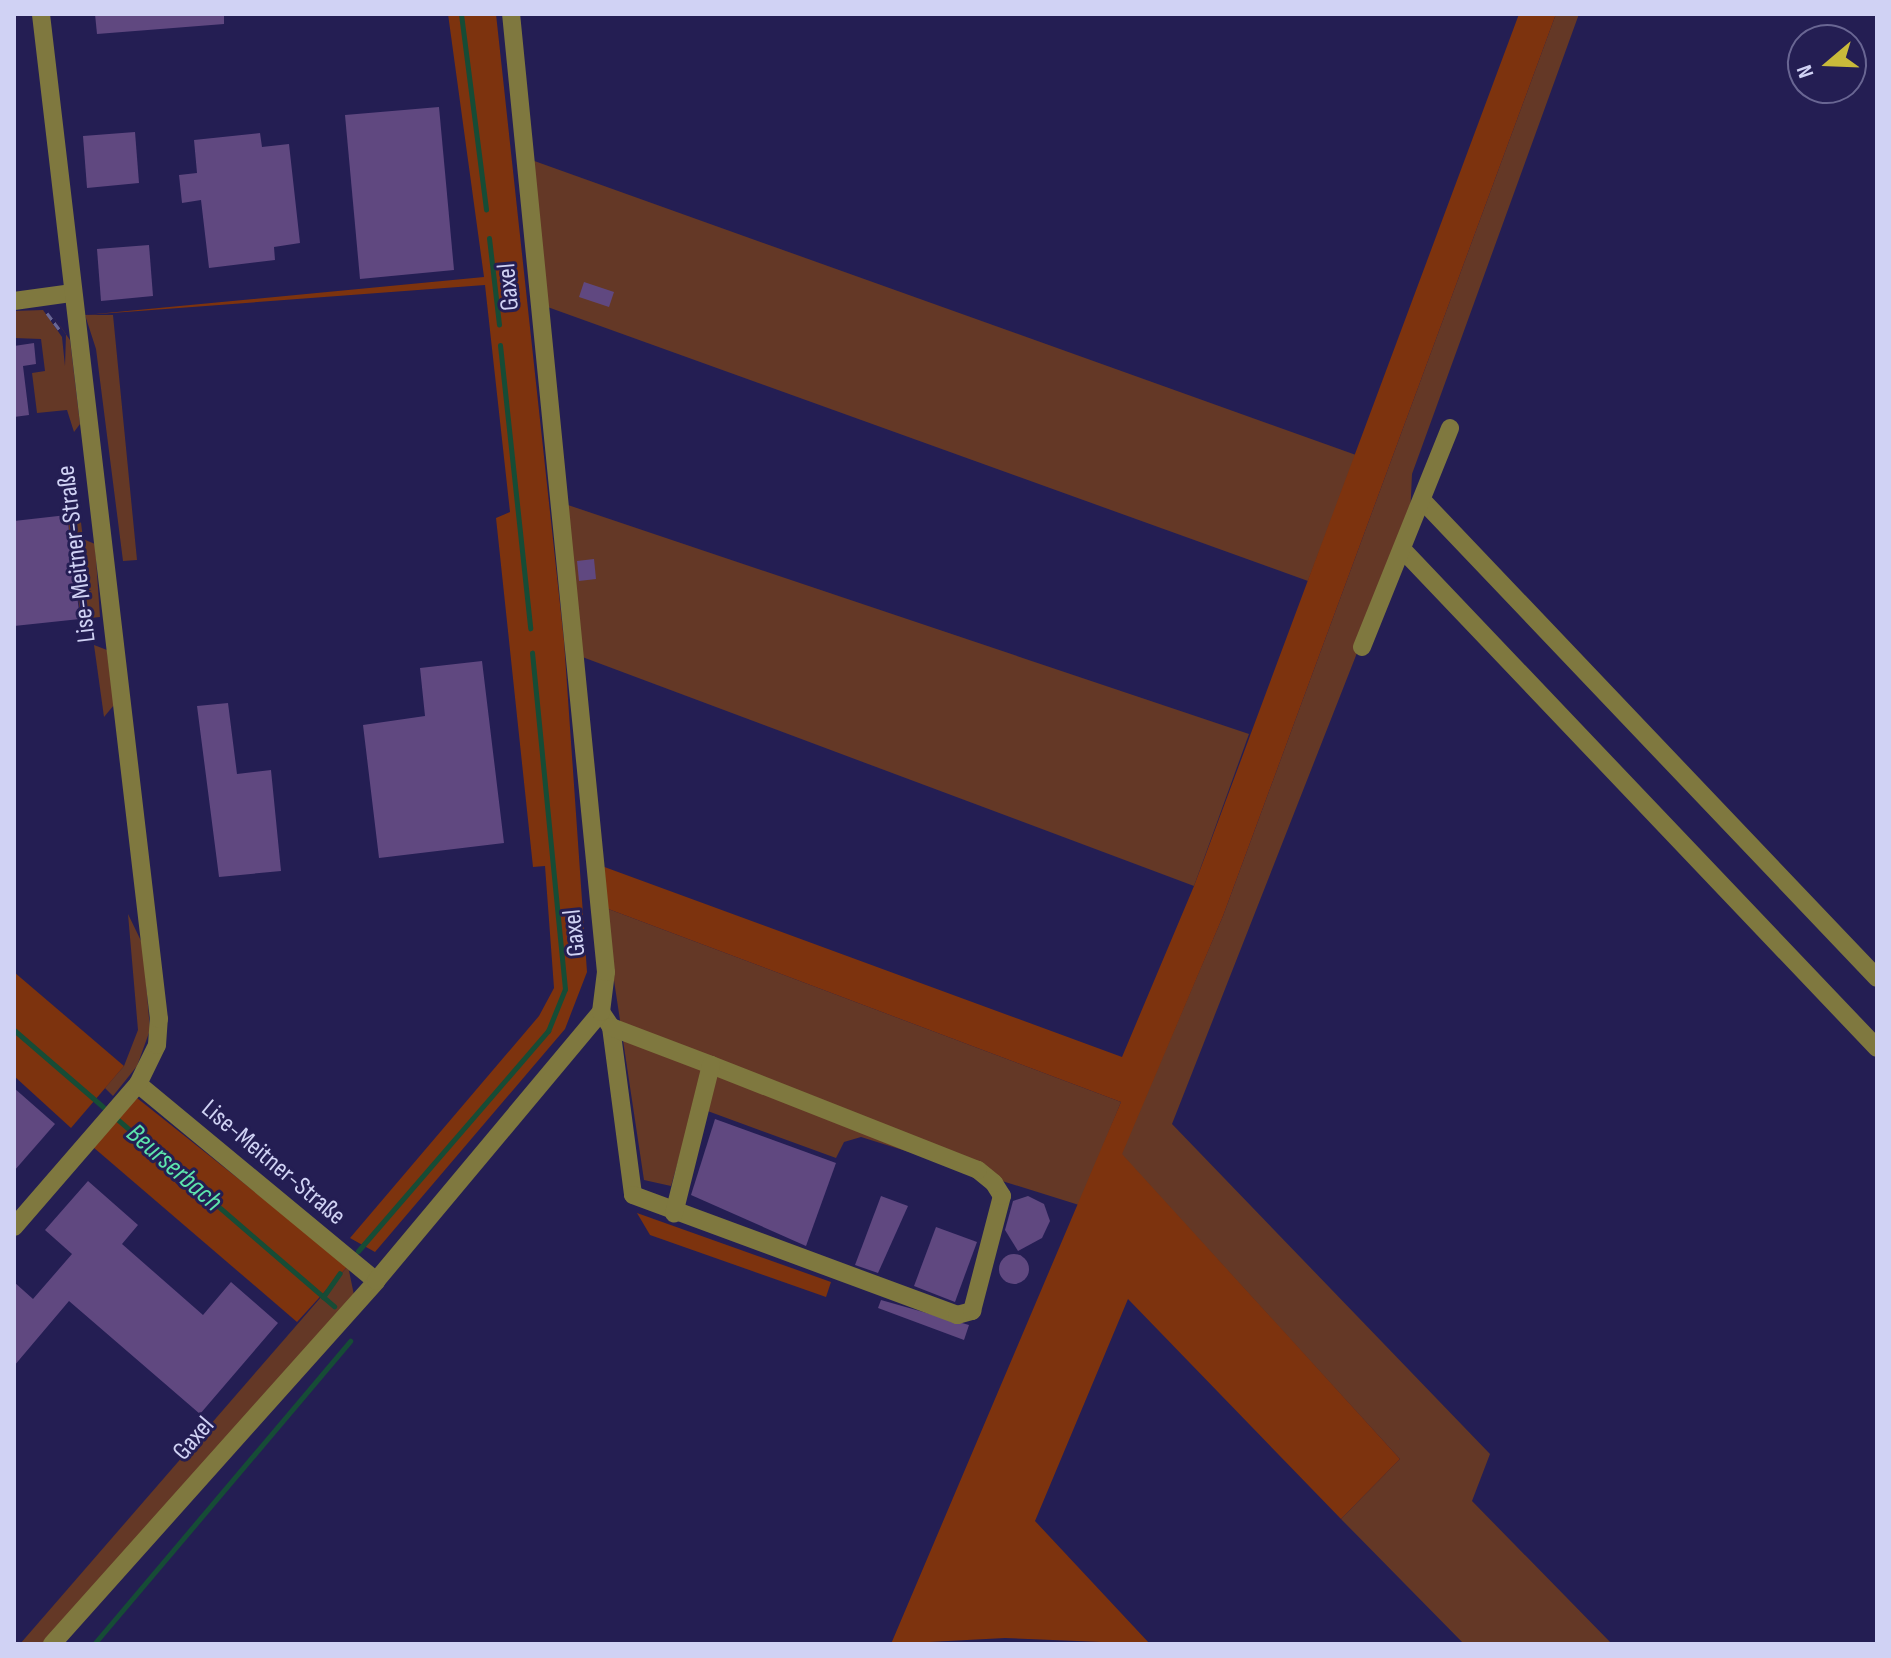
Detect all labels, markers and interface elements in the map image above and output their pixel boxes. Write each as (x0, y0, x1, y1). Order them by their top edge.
north arrow (1787, 24, 1867, 104)
text: N (1791, 61, 1820, 81)
street label: Gaxel (491, 262, 527, 312)
street label: Lise-Meitner-Straße (51, 464, 103, 644)
street label: Gaxel (557, 908, 593, 958)
street label: Lise-Meitner-Straße (195, 1094, 351, 1232)
water label: Beurserbach (119, 1117, 229, 1219)
street label: Gaxel (167, 1411, 221, 1467)

